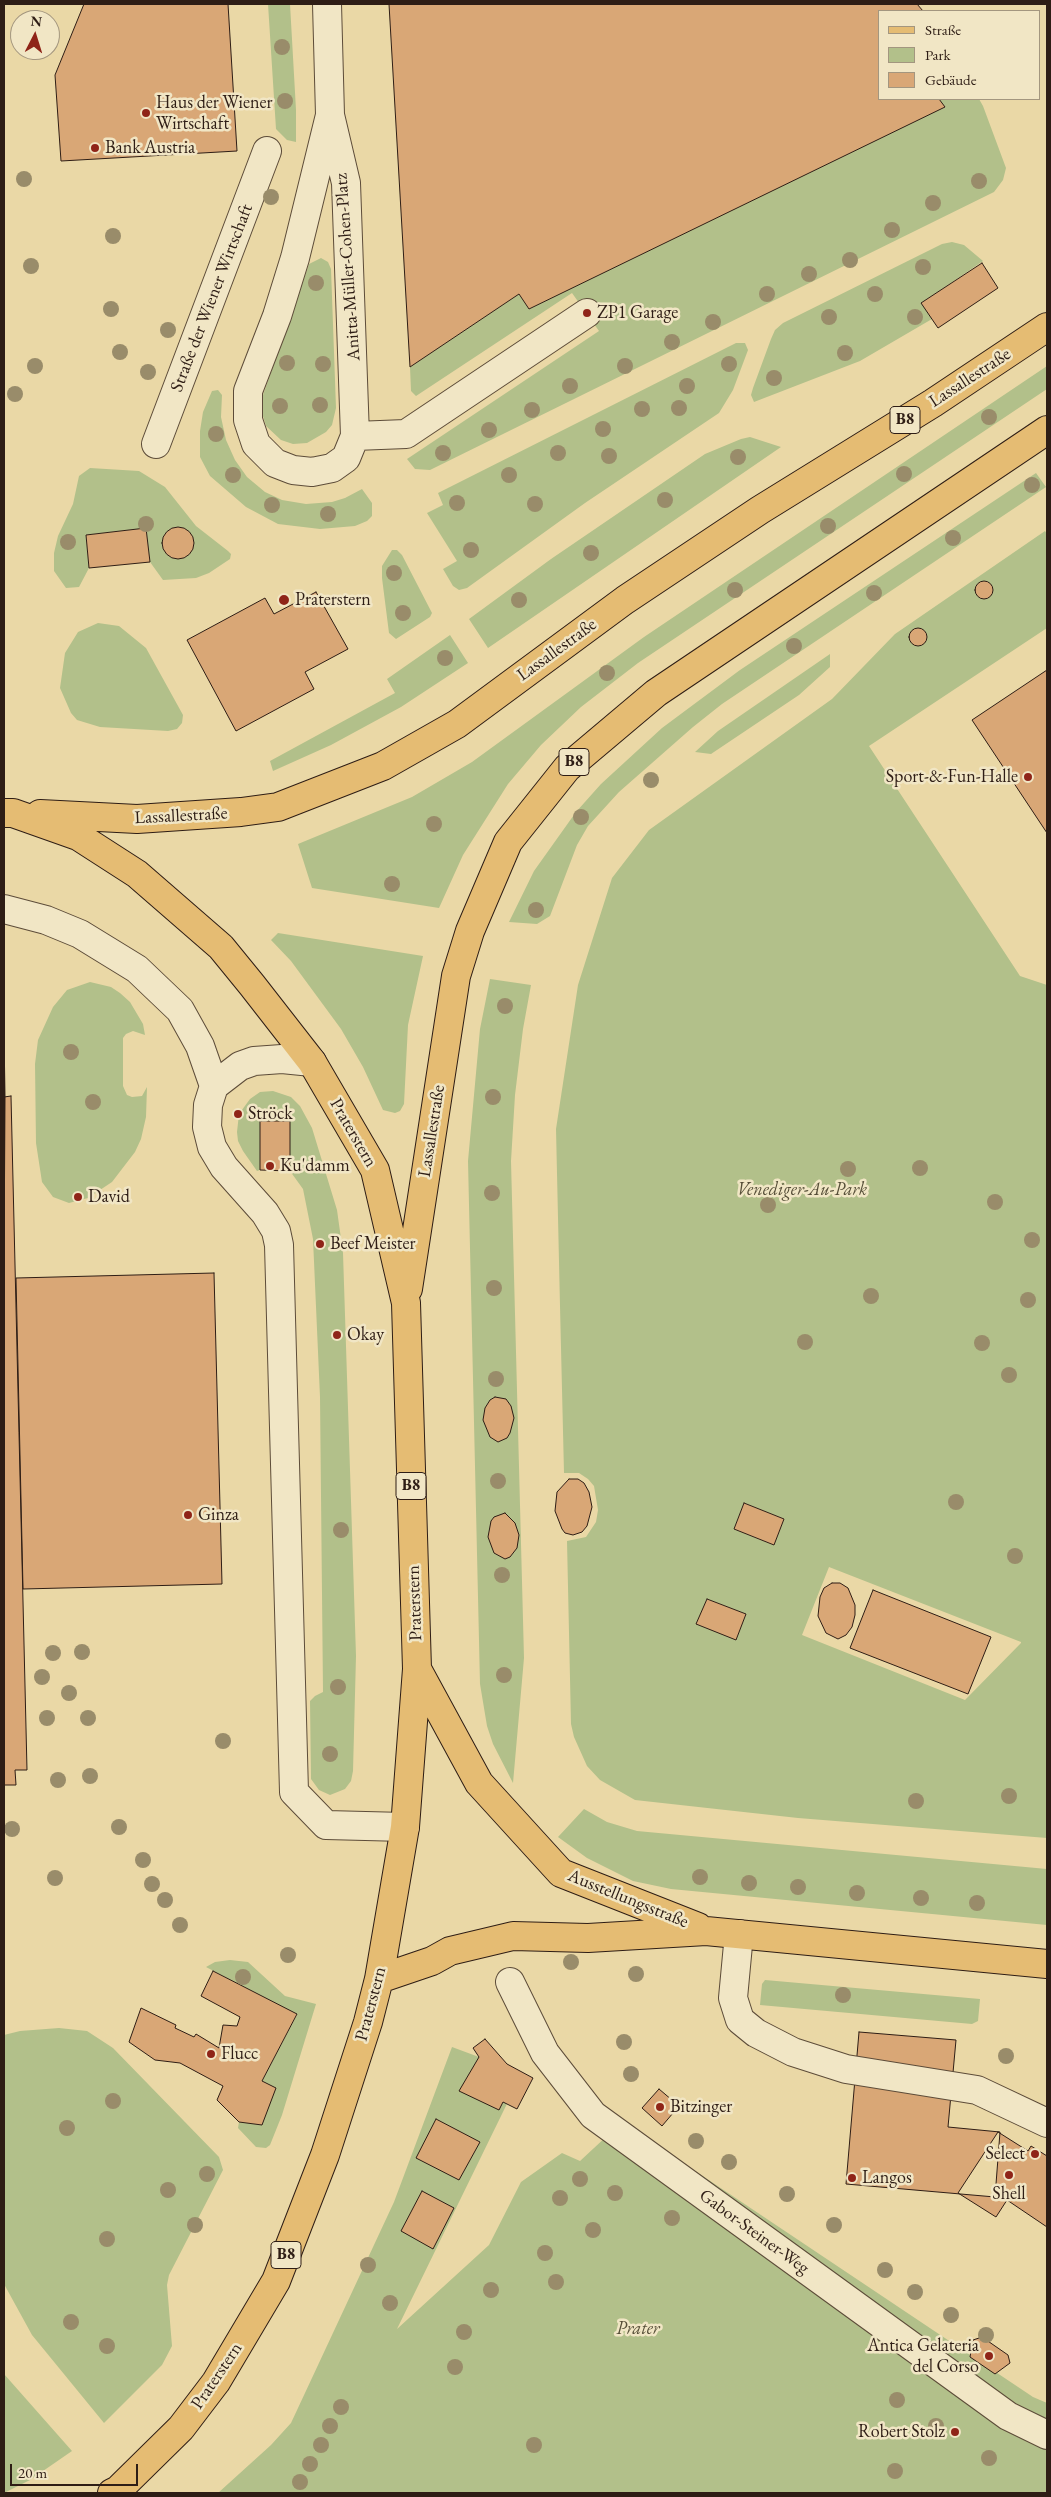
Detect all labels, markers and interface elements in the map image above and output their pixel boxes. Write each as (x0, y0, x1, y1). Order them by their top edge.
north arrow (10, 10, 60, 60)
legend (878, 10, 1041, 100)
text: N (30, 12, 43, 31)
text: Straße (925, 20, 961, 39)
text: Park (925, 45, 951, 64)
text: Gebäude (925, 70, 977, 89)
place label: Haus der Wiener Wirtschaft (156, 92, 272, 134)
marker: Haus der Wiener Wirtschaft (140, 107, 152, 119)
place label: Bank Austria (105, 137, 195, 159)
marker: Bank Austria (89, 142, 101, 154)
street label: Anitta-Müller-Cohen-Platz (331, 172, 365, 362)
street label: Straße der Wiener Wirtschaft (166, 201, 258, 395)
place label: ZP1 Garage (597, 302, 678, 324)
marker: ZP1 Garage (581, 307, 593, 319)
street label: Lassallestraße (925, 344, 1015, 412)
road number: B8 (890, 406, 920, 434)
place label: Praterstern (295, 589, 371, 611)
marker: Praterstern (277, 593, 291, 607)
street label: Lassallestraße (513, 614, 601, 686)
road number: B8 (559, 749, 589, 776)
place label: Sport-&-Fun-Halle (886, 766, 1018, 788)
marker: Sport-&-Fun-Halle (1022, 771, 1034, 783)
street label: Lassallestraße (134, 803, 228, 829)
street label: Lassallestraße (414, 1083, 450, 1179)
street label: Praterstern (325, 1095, 381, 1171)
place label: Ströck (248, 1103, 293, 1125)
marker: Ströck (232, 1108, 244, 1120)
place label: Ku'damm (280, 1155, 350, 1177)
marker: Ku'damm (264, 1160, 276, 1172)
park label: Venediger-Au-Park (737, 1179, 867, 1201)
place label: David (88, 1186, 130, 1208)
marker: David (72, 1191, 84, 1203)
place label: Beef Meister (330, 1233, 416, 1255)
marker: Beef Meister (314, 1238, 326, 1250)
place label: Okay (347, 1324, 384, 1346)
marker: Okay (331, 1329, 343, 1341)
road number: B8 (396, 1472, 426, 1500)
place label: Ginza (198, 1504, 239, 1526)
marker: Ginza (182, 1509, 194, 1521)
street label: Praterstern (403, 1565, 427, 1641)
street label: Ausstellungsstraße (564, 1865, 692, 1933)
street label: Praterstern (351, 1965, 391, 2043)
place label: Flucc (221, 2043, 258, 2065)
marker: Flucc (205, 2048, 217, 2060)
place label: Bitzinger (670, 2096, 732, 2118)
marker: Bitzinger (654, 2101, 666, 2113)
place label: Select (985, 2143, 1025, 2165)
marker: Select (1029, 2148, 1041, 2160)
place label: Langos (862, 2167, 912, 2189)
marker: Shell (1003, 2169, 1015, 2181)
marker: Langos (846, 2172, 858, 2184)
place label: Shell (992, 2183, 1026, 2205)
street label: Gabor-Steiner-Weg (695, 2185, 813, 2279)
road number: B8 (271, 2242, 301, 2268)
park label: Prater (616, 2318, 660, 2340)
place label: Antica Gelateria del Corso (867, 2335, 979, 2378)
street label: Praterstern (187, 2339, 247, 2413)
marker: Antica Gelateria del Corso (983, 2350, 995, 2362)
place label: Robert Stolz (858, 2421, 945, 2443)
marker: Robert Stolz (949, 2426, 961, 2438)
scale bar (12, 2454, 140, 2486)
text: 20 m (18, 2463, 47, 2482)

